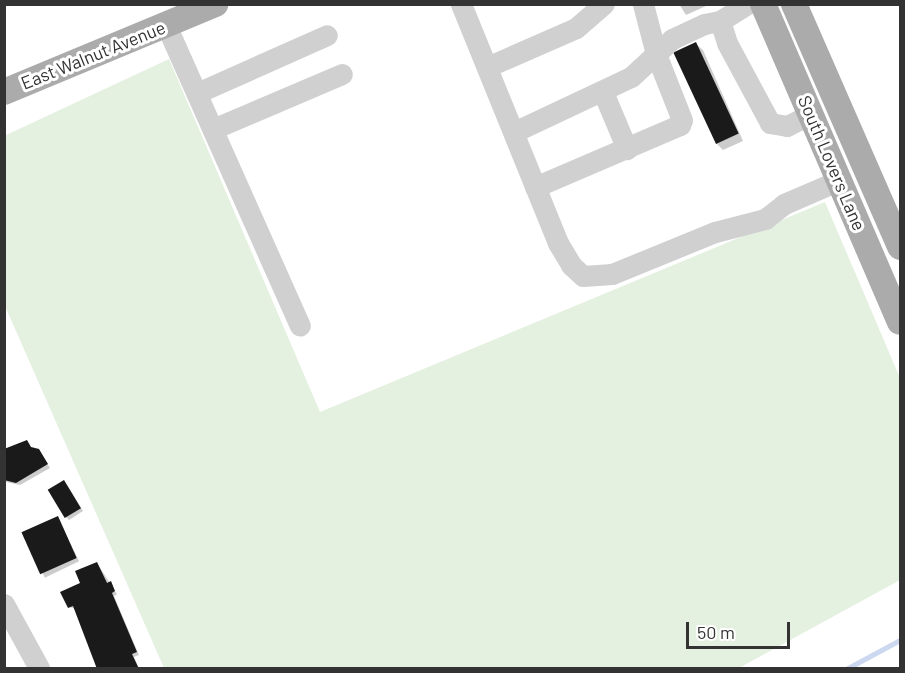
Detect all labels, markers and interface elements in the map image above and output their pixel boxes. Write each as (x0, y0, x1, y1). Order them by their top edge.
street label: East Walnut Avenue (18, 16, 168, 94)
street label: South Lovers Lane (794, 92, 870, 234)
scale bar (689, 610, 792, 648)
text: 50 m (697, 621, 735, 643)

